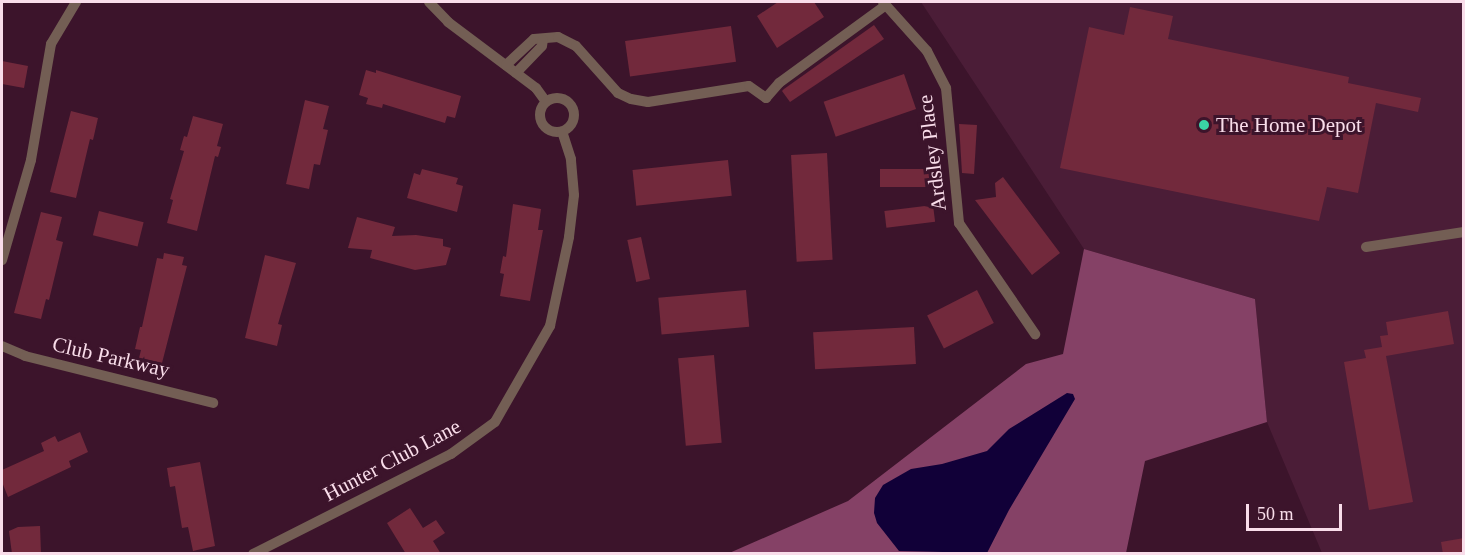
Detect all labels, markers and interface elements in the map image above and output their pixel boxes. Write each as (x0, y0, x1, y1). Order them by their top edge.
street label: Ardsley Place (912, 93, 952, 213)
place label: The Home Depot (1216, 112, 1362, 138)
marker: The Home Depot (1197, 118, 1211, 132)
street label: Club Parkway (50, 331, 172, 383)
street label: Hunter Club Lane (319, 413, 465, 507)
scale bar (1249, 492, 1345, 530)
text: 50 m (1257, 504, 1294, 524)

